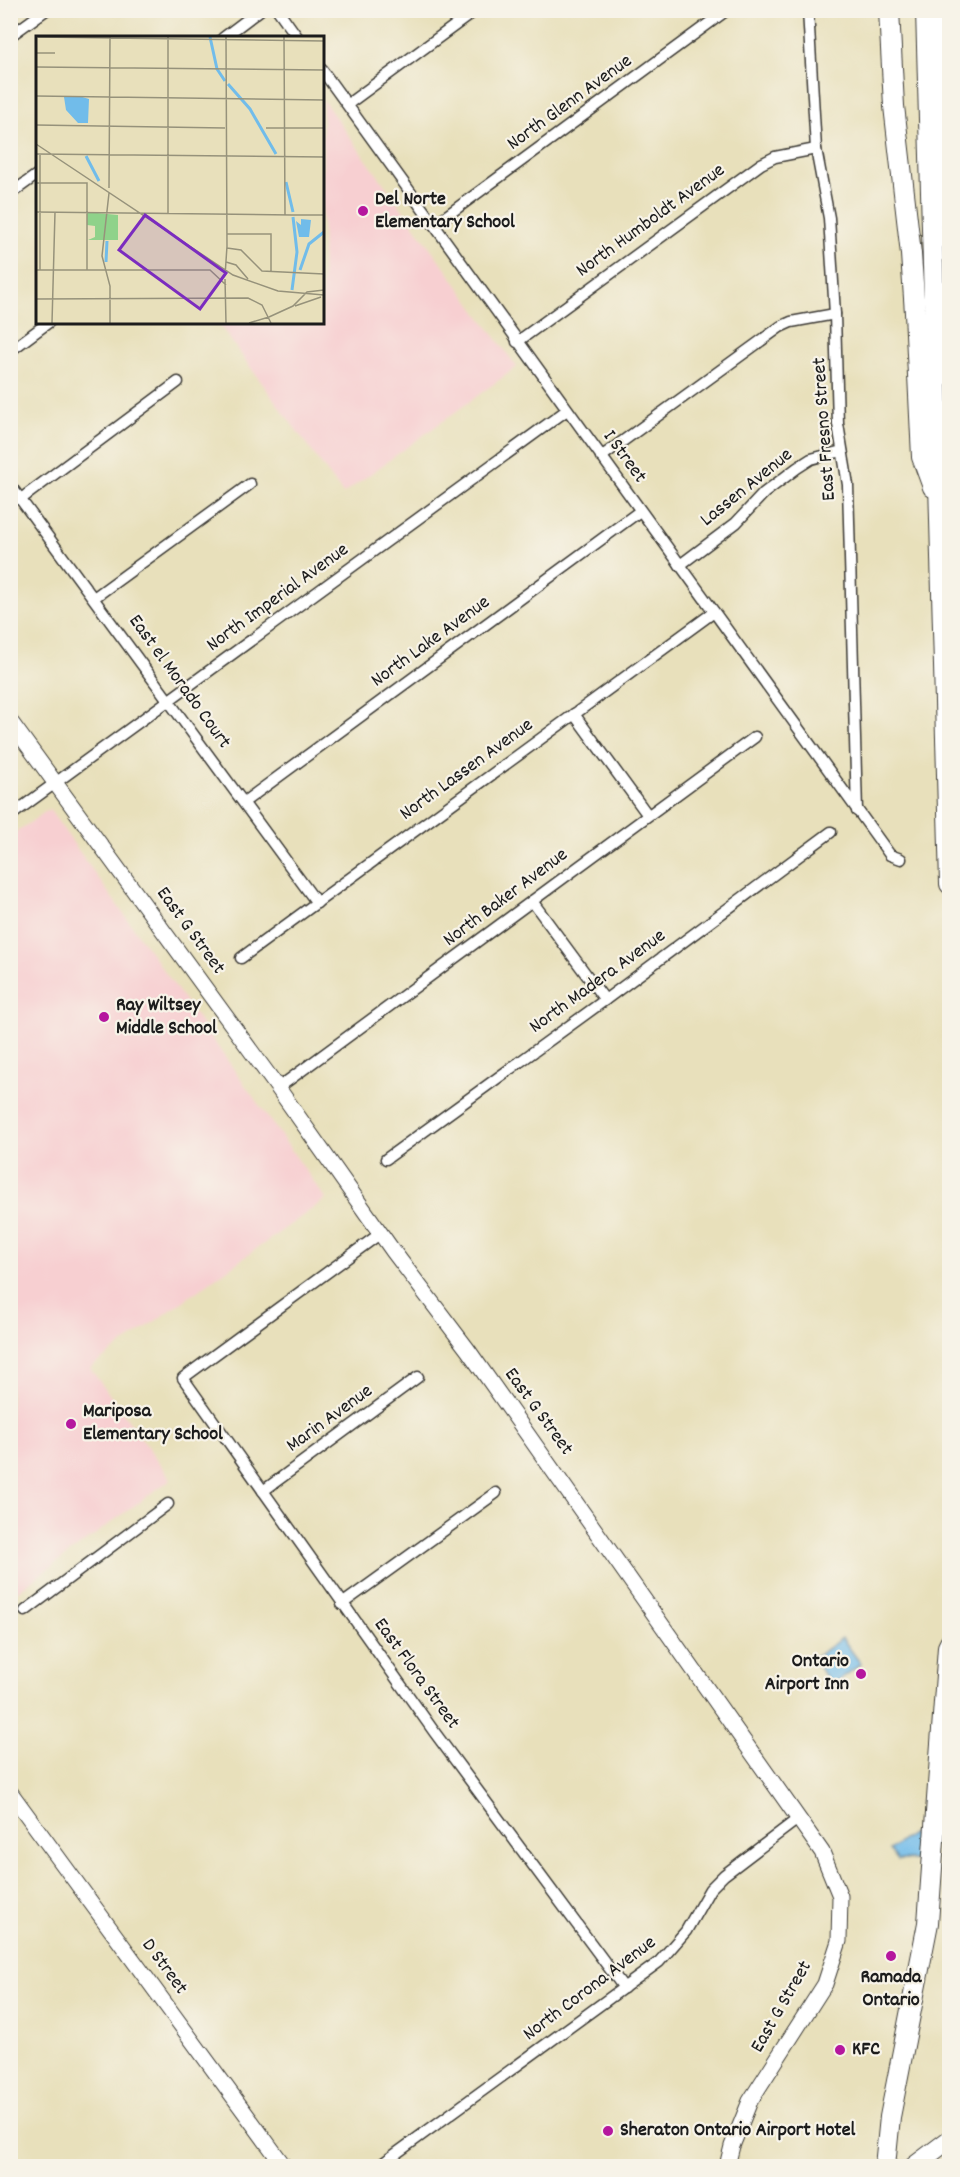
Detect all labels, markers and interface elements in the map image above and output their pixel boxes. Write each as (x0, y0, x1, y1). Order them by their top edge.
inset map (36, 36, 324, 324)
street label: North Glenn Avenue (502, 48, 639, 158)
street label: North Humboldt Avenue (571, 157, 732, 285)
place label: Del Norte Elementary School (375, 186, 515, 237)
marker: Del Norte Elementary School (356, 204, 370, 218)
street label: East Fresno Street (806, 356, 844, 502)
street label: I Street (595, 425, 653, 489)
street label: Lassen Avenue (695, 442, 799, 534)
street label: North Imperial Avenue (201, 537, 355, 659)
street label: North Lake Avenue (366, 589, 496, 695)
street label: East el Morado Court (121, 609, 237, 755)
street label: North Lassen Avenue (394, 712, 540, 828)
street label: North Baker Avenue (438, 842, 574, 954)
street label: East G Street (149, 881, 231, 981)
street label: North Madera Avenue (524, 923, 672, 1041)
place label: Ray Wiltsey Middle School (116, 992, 217, 1043)
marker: Ray Wiltsey Middle School (97, 1010, 111, 1024)
street label: East G Street (497, 1362, 579, 1462)
street label: Marin Avenue (281, 1378, 379, 1460)
place label: Mariposa Elementary School (83, 1398, 223, 1449)
marker: Mariposa Elementary School (64, 1417, 78, 1431)
street label: East Flora Street (366, 1613, 466, 1735)
place label: Ontario Airport Inn (765, 1648, 849, 1699)
marker: Ontario Airport Inn (854, 1667, 868, 1681)
street label: North Corona Avenue (518, 1929, 663, 2048)
street label: D Street (134, 1933, 194, 2001)
marker: Ramada Ontario (884, 1949, 898, 1963)
street label: East G Street (744, 1956, 820, 2058)
place label: Ramada Ontario (861, 1964, 922, 2015)
place label: KFC (852, 2036, 880, 2064)
marker: KFC (833, 2043, 847, 2057)
place label: Sheraton Ontario Airport Hotel (620, 2117, 856, 2145)
marker: Sheraton Ontario Airport Hotel (601, 2124, 615, 2138)

